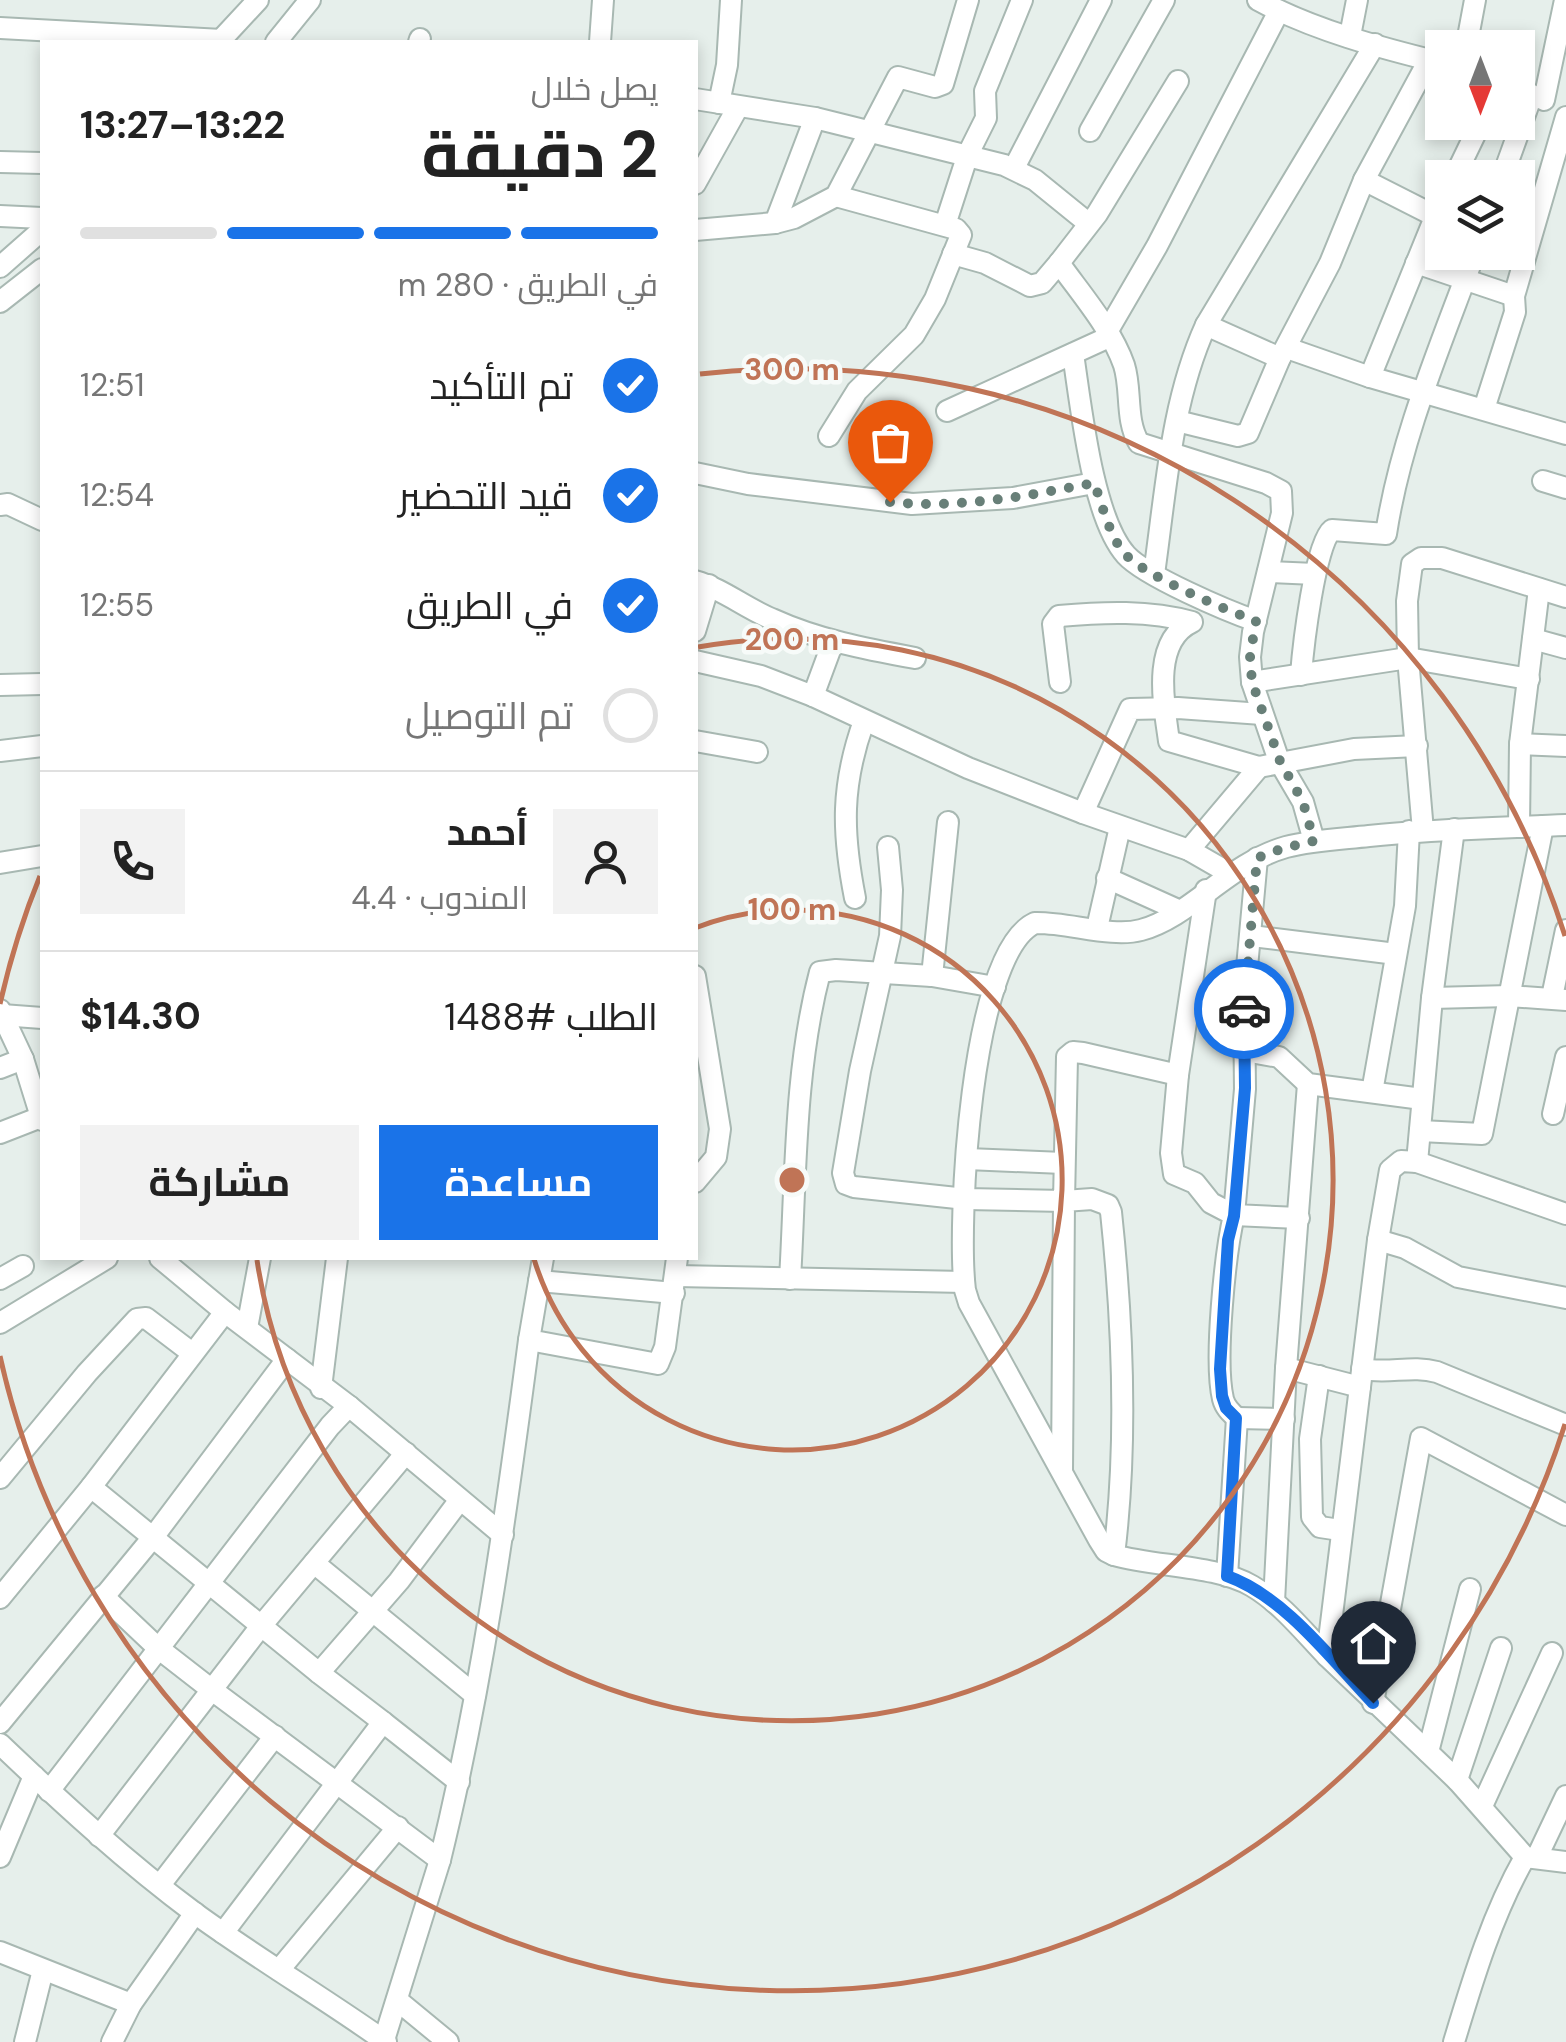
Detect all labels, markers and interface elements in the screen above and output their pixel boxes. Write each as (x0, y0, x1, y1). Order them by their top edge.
north arrow (1425, 30, 1535, 140)
map controls (1425, 30, 1535, 270)
text: يصل خلال (531, 68, 658, 110)
text: 13:22–13:27 (80, 100, 285, 150)
text: 2 دقيقة (421, 113, 658, 197)
button: layers (1425, 160, 1535, 270)
text: في الطريق · 280 m (398, 264, 658, 306)
text: 300 m (744, 350, 840, 389)
icon: check (603, 358, 658, 413)
text: تم التأكيد (429, 361, 573, 411)
text: 12:51 (80, 364, 144, 406)
pin (848, 400, 933, 503)
icon: bag (863, 415, 918, 470)
icon: check (603, 468, 658, 523)
text: قيد التحضير (399, 471, 573, 521)
text: 12:54 (80, 474, 154, 516)
icon: check (603, 578, 658, 633)
text: في الطريق (406, 581, 573, 631)
text: 12:55 (80, 584, 154, 626)
text: 200 m (745, 620, 839, 659)
text: تم التوصيل (405, 691, 573, 741)
text: أحمد (447, 807, 528, 857)
button: phone (80, 809, 185, 914)
button: person (553, 809, 658, 914)
text: المندوب · 4.4 (351, 877, 528, 919)
text: 100 m (748, 890, 836, 929)
courier (1194, 959, 1294, 1059)
icon: car (1217, 982, 1272, 1037)
text: $14.30 (80, 991, 201, 1041)
text: الطلب #1488 (444, 992, 658, 1042)
button: مشاركة (80, 1125, 359, 1240)
button: مساعدة (379, 1125, 658, 1240)
centre of rings (774, 1162, 810, 1198)
pin (1331, 1601, 1416, 1704)
icon: home (1346, 1616, 1401, 1671)

